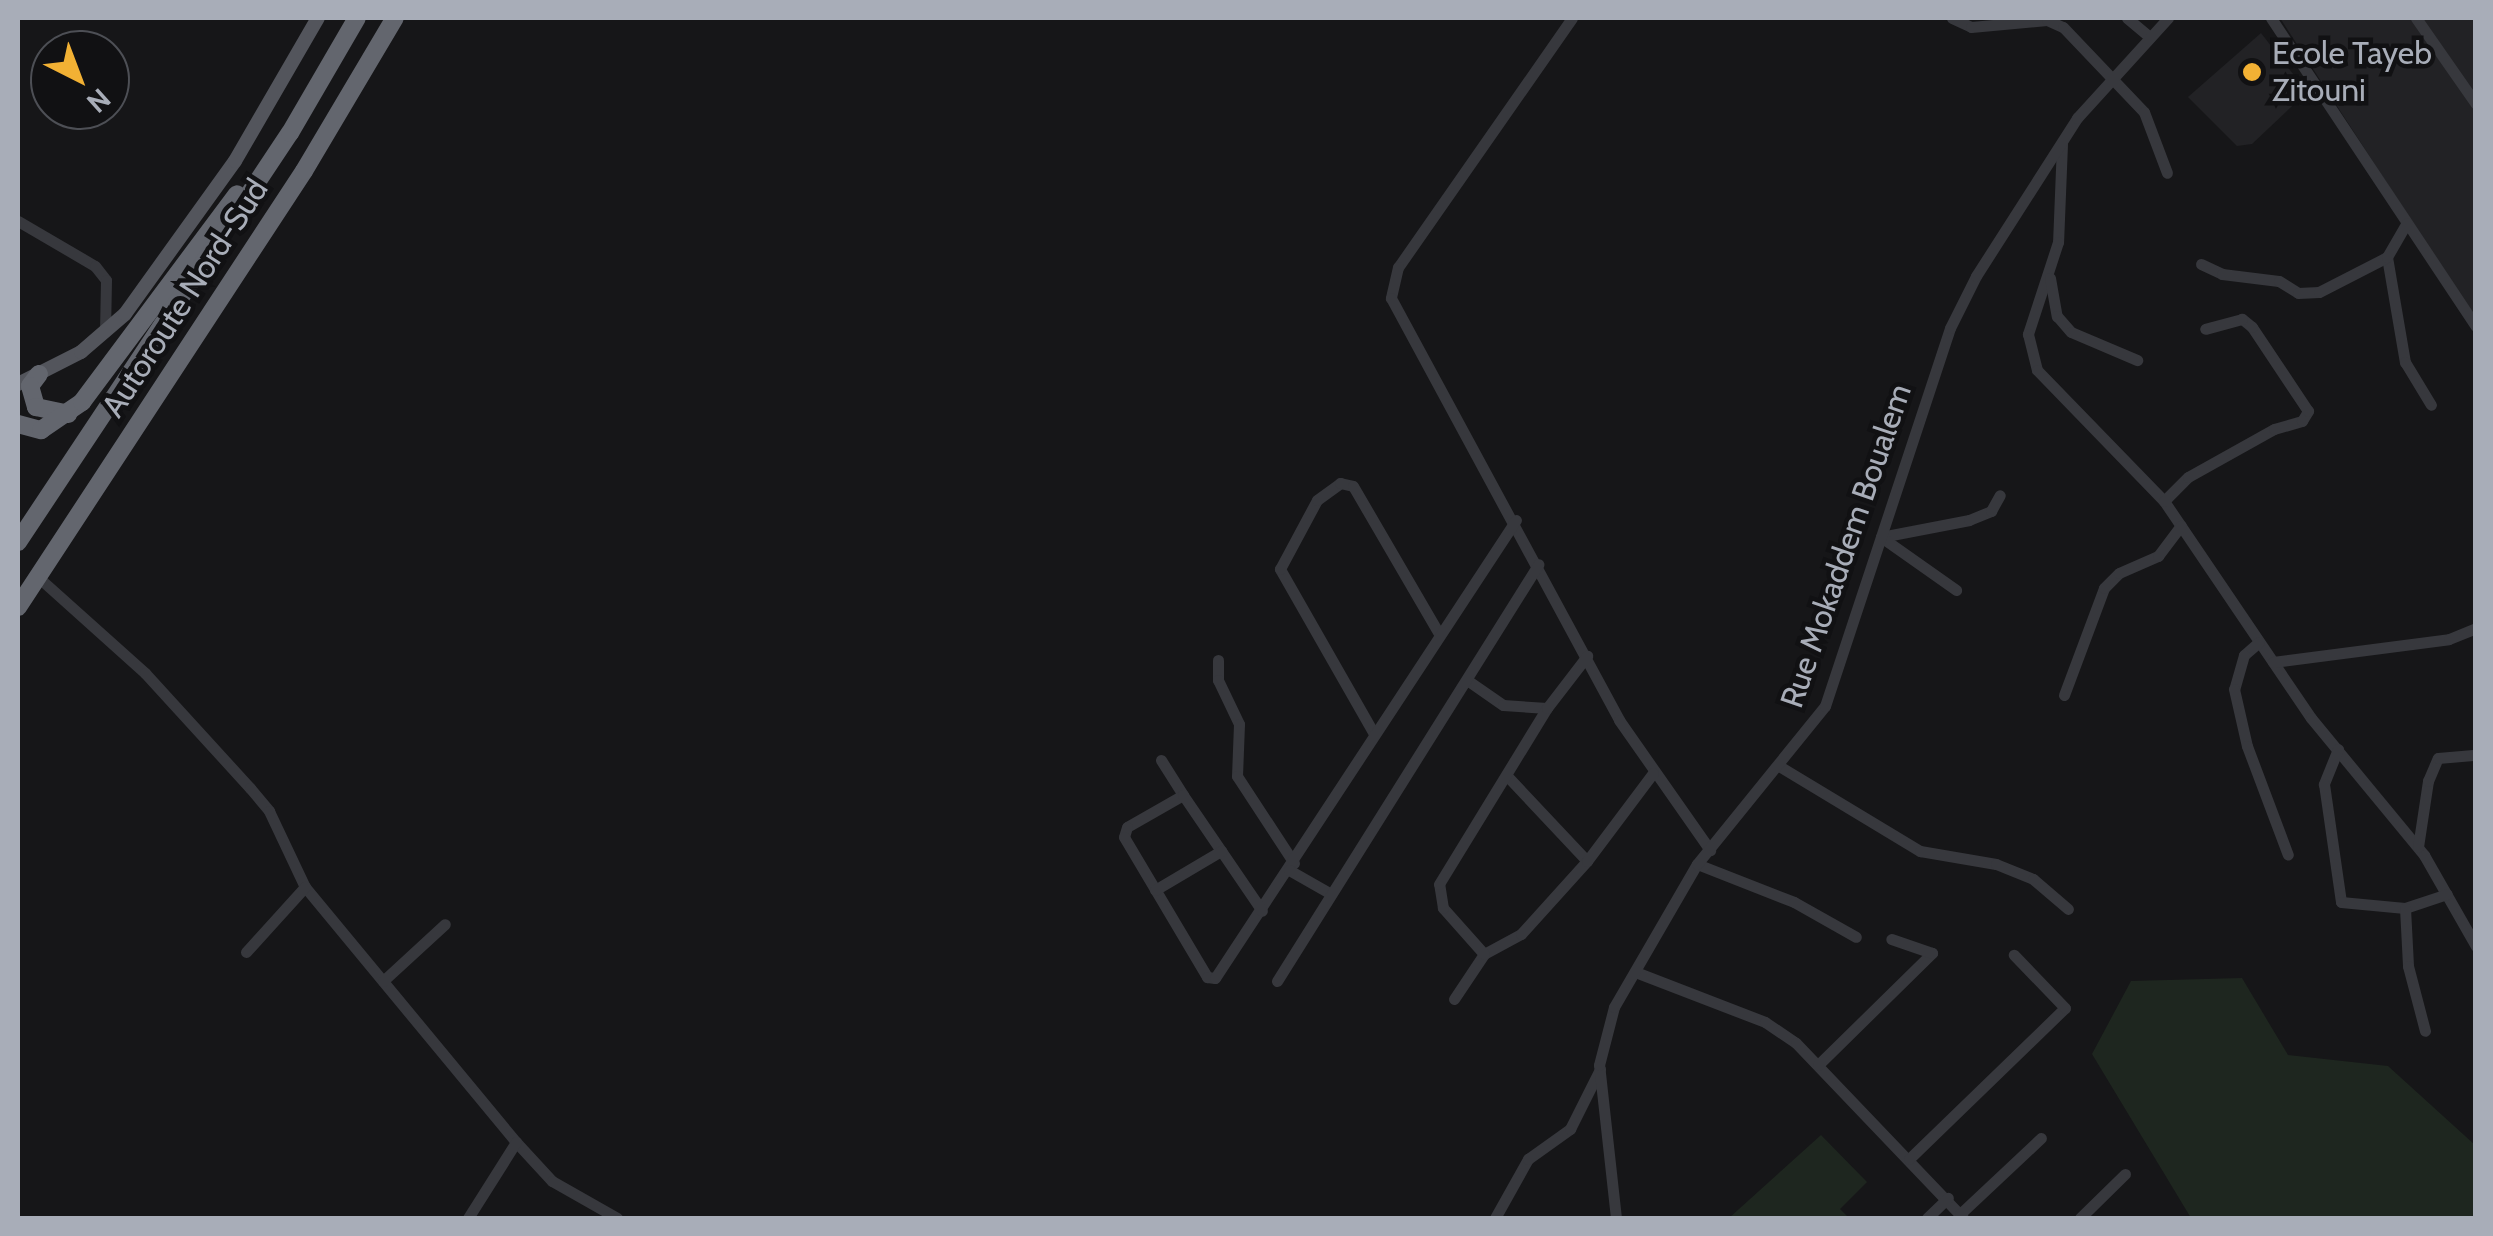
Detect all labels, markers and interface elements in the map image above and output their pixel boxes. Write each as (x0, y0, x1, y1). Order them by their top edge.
north arrow (30, 30, 130, 130)
place label: Ecole Tayeb Zitouni (2272, 35, 2432, 110)
marker: Ecole Tayeb Zitouni (2241, 61, 2263, 83)
text: N (80, 82, 117, 120)
street label: Autoroute Nord-Sud (94, 172, 276, 424)
street label: Rue Mokaddem Boualem (1773, 379, 1919, 713)

